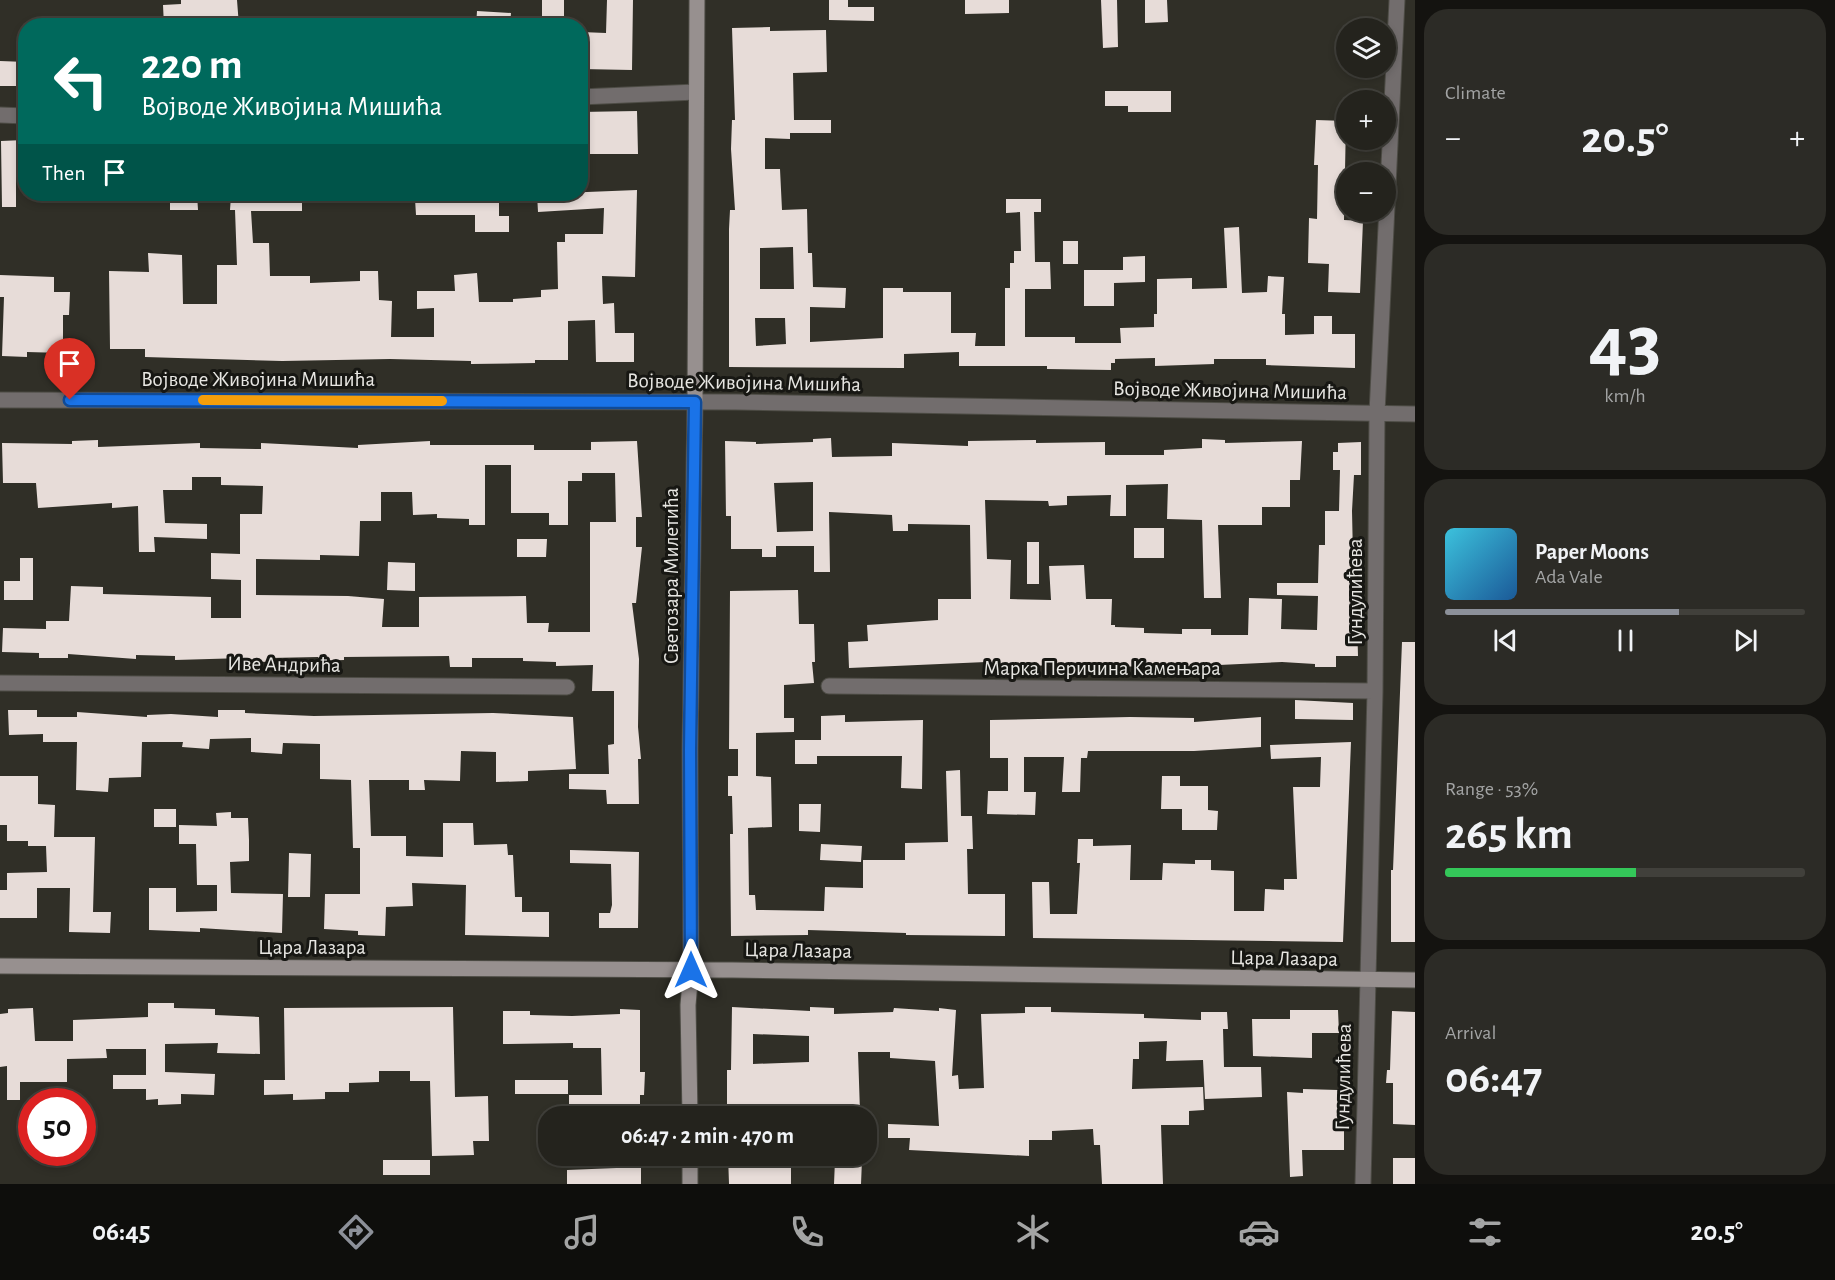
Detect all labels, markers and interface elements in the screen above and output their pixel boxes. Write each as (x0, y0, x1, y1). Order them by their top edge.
map controls (1336, 18, 1396, 222)
button: layers (1336, 18, 1396, 78)
icon: left (42, 42, 120, 120)
text: 220 m (141, 44, 243, 86)
text: Climate (1445, 83, 1506, 103)
button: + (1336, 90, 1396, 150)
text: Војводе Живојина Мишића (141, 93, 442, 120)
text: 20.5° (1581, 116, 1669, 161)
text: − (1445, 122, 1461, 155)
text: + (1789, 122, 1805, 155)
icon: arrive (98, 156, 131, 189)
text: Then (42, 162, 86, 184)
button: − (1336, 162, 1396, 222)
text: 43 (1589, 306, 1661, 384)
pin (44, 338, 95, 400)
icon: arrive (53, 347, 86, 380)
street label: Војводе Живојина Мишића (141, 369, 376, 390)
street label: Војводе Живојина Мишића (627, 370, 862, 395)
street label: Војводе Живојина Мишића (1113, 378, 1348, 403)
text: km/h (1604, 386, 1646, 406)
street label: Светозара Милетића (661, 487, 682, 664)
street label: Гундулићева (1345, 538, 1366, 646)
text: Paper Moons (1535, 541, 1649, 563)
text: Ada Vale (1535, 567, 1603, 587)
icon: previous (1489, 624, 1522, 657)
icon: pause (1609, 624, 1642, 657)
icon: next (1729, 624, 1762, 657)
street label: Иве Андрића (227, 653, 341, 676)
street label: Марка Перичина Камењара (983, 658, 1221, 679)
text: Range · 53% (1445, 779, 1538, 799)
text: 265 km (1445, 812, 1573, 857)
street label: Цара Лазара (258, 937, 366, 958)
position arrow (659, 938, 723, 1002)
street label: Цара Лазара (744, 939, 852, 962)
street label: Цара Лазара (1230, 947, 1338, 970)
street label: Гундулићева (1332, 1023, 1355, 1131)
text: Arrival (1445, 1023, 1496, 1043)
text: 06:47 (1445, 1056, 1543, 1101)
speed limit sign: 50 (18, 1088, 96, 1166)
text: 06:47 · 2 min · 470 m (621, 1125, 794, 1147)
icon: directions (335, 1211, 377, 1253)
icon: music (561, 1211, 603, 1253)
icon: phone (786, 1211, 828, 1253)
icon: climate (1012, 1211, 1054, 1253)
icon: car (1238, 1211, 1280, 1253)
icon: filters (1464, 1211, 1506, 1253)
text: 06:45 (92, 1218, 151, 1245)
text: 20.5° (1690, 1218, 1743, 1245)

